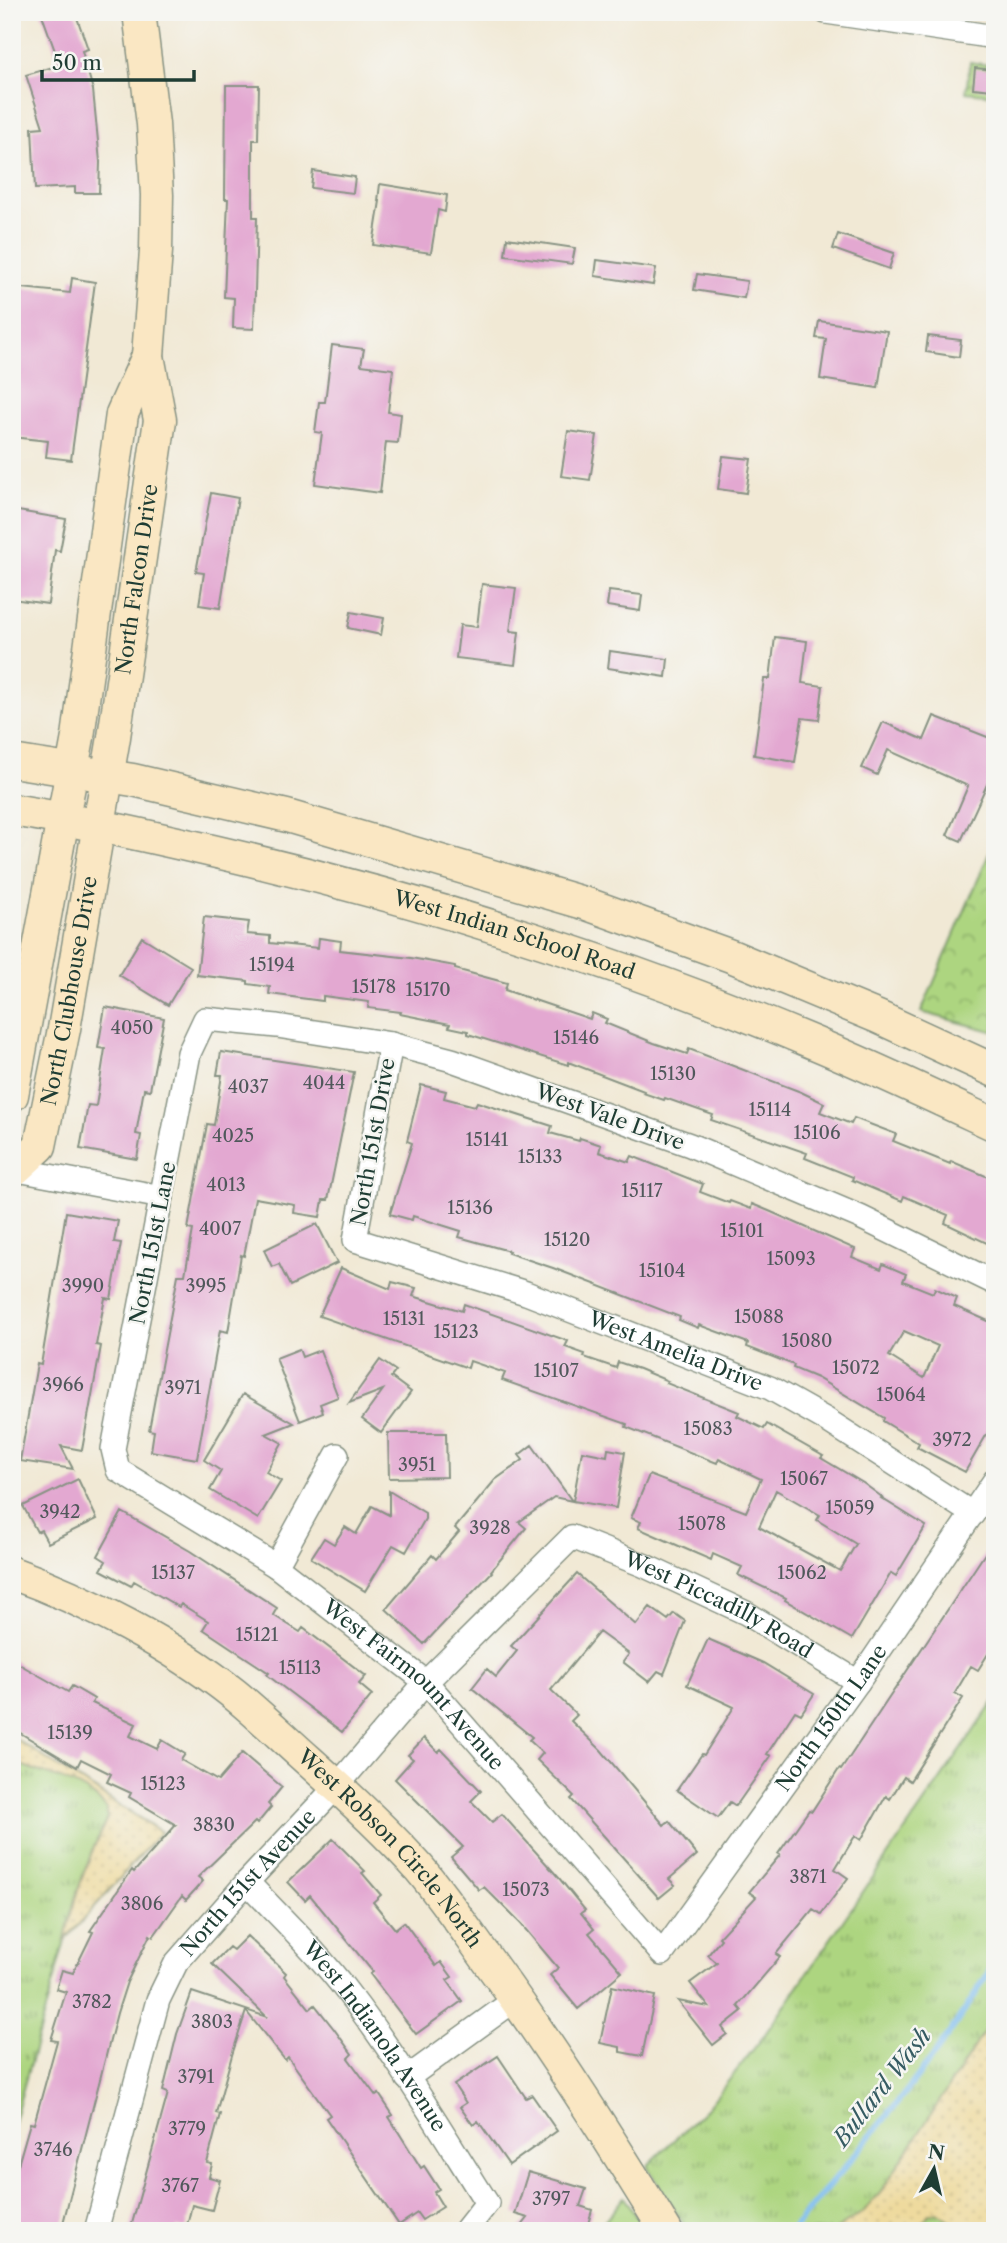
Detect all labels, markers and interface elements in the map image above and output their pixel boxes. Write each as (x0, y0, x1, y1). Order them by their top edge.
scale bar (42, 38, 194, 82)
text: 50 m (52, 50, 102, 75)
street label: North Falcon Drive (110, 482, 163, 676)
street label: North Clubhouse Drive (36, 874, 102, 1108)
street label: West Indian School Road (390, 885, 639, 985)
house number: 15194 (249, 954, 295, 976)
house number: 15178 (352, 976, 396, 998)
house number: 15170 (405, 979, 451, 1001)
house number: 4050 (110, 1017, 154, 1039)
house number: 15146 (553, 1027, 599, 1049)
street label: North 151st Drive (345, 1056, 400, 1228)
house number: 15130 (650, 1063, 696, 1085)
house number: 4044 (303, 1072, 345, 1094)
house number: 4037 (228, 1076, 268, 1098)
street label: West Vale Drive (531, 1078, 688, 1155)
house number: 15114 (749, 1099, 791, 1121)
house number: 15106 (794, 1122, 840, 1144)
house number: 4025 (212, 1125, 254, 1147)
house number: 15141 (466, 1129, 509, 1151)
house number: 15133 (518, 1146, 562, 1168)
street label: North 151st Lane (124, 1159, 181, 1327)
house number: 4013 (206, 1174, 246, 1196)
house number: 15117 (621, 1180, 663, 1202)
house number: 15136 (447, 1197, 493, 1219)
house number: 4007 (199, 1218, 241, 1240)
house number: 15101 (720, 1220, 764, 1242)
house number: 15120 (544, 1229, 590, 1251)
house number: 15093 (766, 1248, 816, 1270)
house number: 15104 (639, 1260, 685, 1282)
house number: 3990 (62, 1275, 104, 1297)
house number: 3995 (186, 1275, 226, 1297)
street label: West Amelia Drive (584, 1305, 767, 1396)
house number: 15088 (734, 1306, 784, 1328)
house number: 15131 (383, 1308, 426, 1330)
house number: 15123 (433, 1321, 479, 1343)
house number: 15080 (782, 1330, 832, 1352)
house number: 15072 (832, 1357, 880, 1379)
house number: 15107 (533, 1360, 579, 1382)
house number: 3966 (42, 1374, 84, 1396)
house number: 3971 (165, 1377, 202, 1399)
house number: 15064 (876, 1384, 926, 1406)
house number: 15083 (683, 1418, 733, 1440)
house number: 3972 (932, 1429, 972, 1451)
house number: 3951 (398, 1454, 436, 1476)
house number: 15067 (780, 1468, 828, 1490)
house number: 15059 (825, 1497, 875, 1519)
house number: 3942 (39, 1501, 81, 1523)
house number: 15078 (678, 1513, 726, 1535)
house number: 3928 (469, 1517, 511, 1539)
street label: West Piccadilly Road (620, 1546, 818, 1663)
house number: 15137 (151, 1562, 195, 1584)
house number: 15062 (777, 1562, 827, 1584)
street label: West Fairmount Avenue (317, 1593, 510, 1775)
house number: 15121 (236, 1624, 279, 1646)
street label: North 150th Lane (770, 1640, 892, 1796)
house number: 15113 (279, 1657, 321, 1679)
house number: 15139 (47, 1722, 93, 1744)
street label: West Robson Circle North (292, 1743, 488, 1952)
house number: 15123 (140, 1773, 186, 1795)
street label: North 151st Avenue (175, 1804, 321, 1961)
house number: 3830 (193, 1814, 235, 1836)
house number: 3871 (789, 1866, 827, 1888)
house number: 15073 (502, 1879, 550, 1901)
house number: 3806 (121, 1893, 163, 1915)
street label: West Indianola Avenue (297, 1935, 452, 2136)
house number: 3782 (72, 1991, 112, 2013)
house number: 3803 (191, 2011, 233, 2033)
water label: Bullard Wash (826, 2022, 937, 2154)
house number: 3791 (178, 2066, 215, 2088)
house number: 3779 (168, 2118, 206, 2140)
north arrow (898, 2134, 968, 2204)
house number: 3746 (33, 2139, 73, 2161)
text: N (927, 2140, 946, 2165)
house number: 3767 (161, 2175, 199, 2197)
house number: 3797 (532, 2188, 570, 2210)

